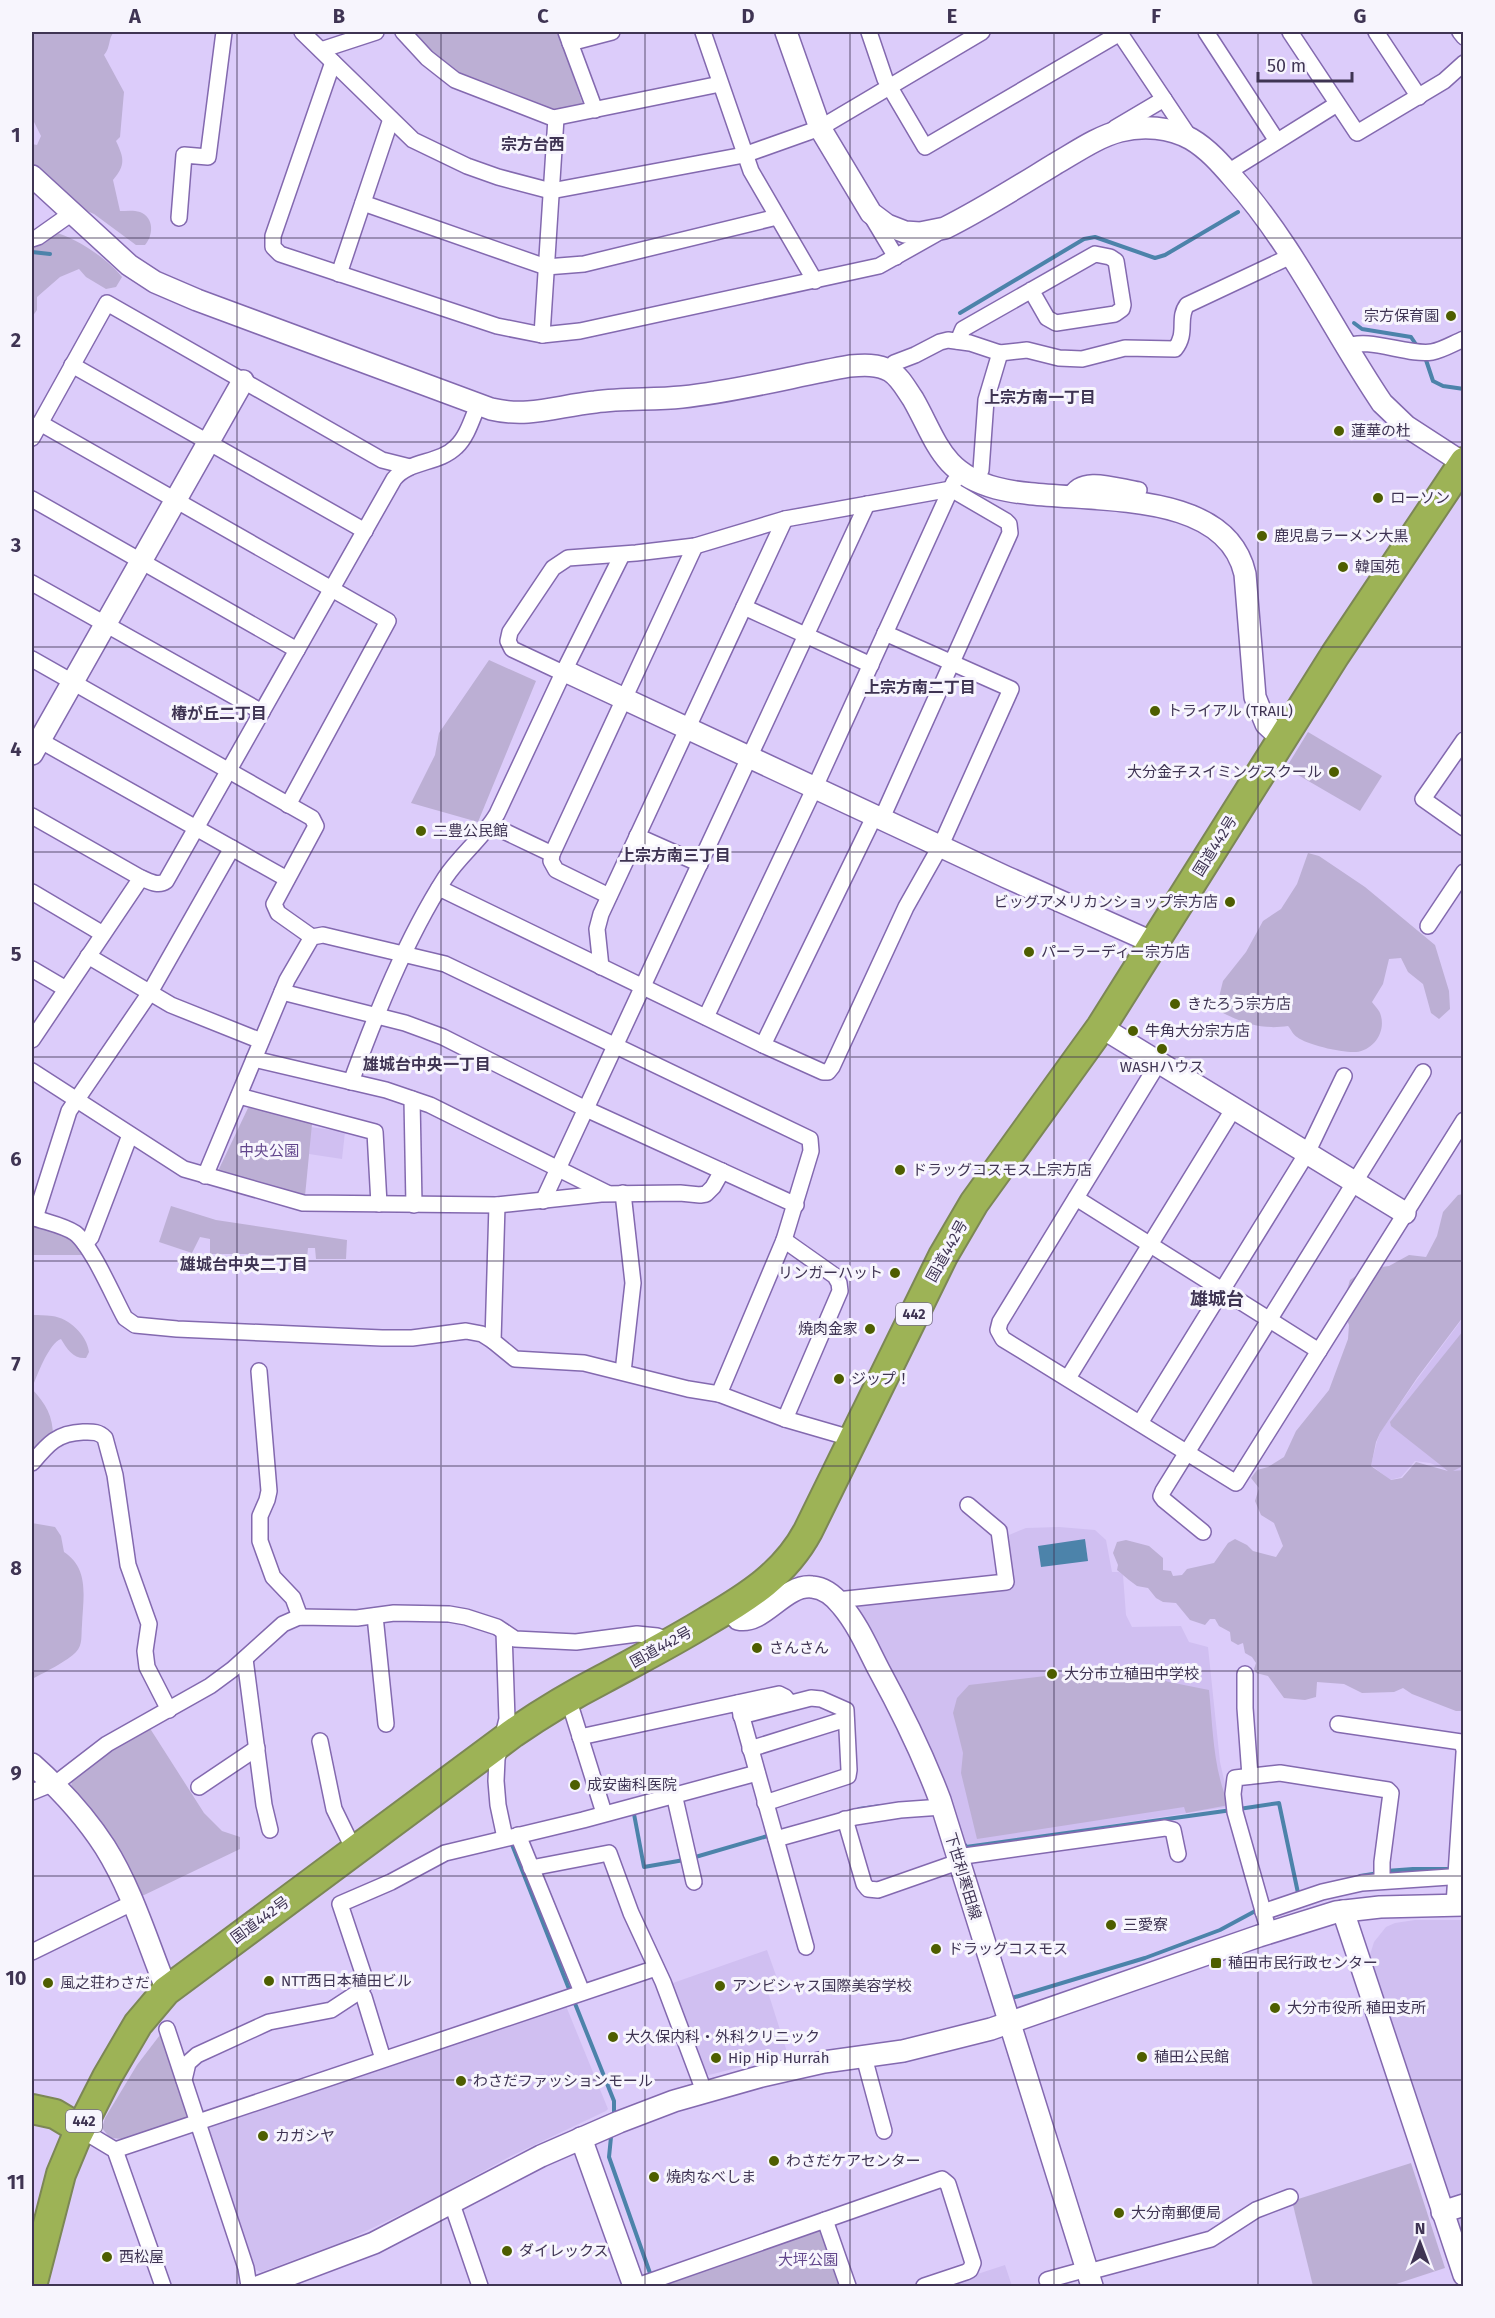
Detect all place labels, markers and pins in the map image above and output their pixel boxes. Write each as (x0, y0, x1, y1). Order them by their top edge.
place label: 宗方保育園 (1364, 307, 1439, 325)
marker: 宗方保育園 (1444, 309, 1458, 323)
place label: 蓮華の杜 (1351, 422, 1411, 440)
marker: 蓮華の杜 (1332, 424, 1346, 438)
place label: ローソン (1390, 489, 1450, 507)
marker: ローソン (1371, 491, 1385, 505)
place label: 鹿児島ラーメン大黒 (1274, 527, 1408, 545)
marker: 鹿児島ラーメン大黒 (1255, 529, 1269, 543)
place label: 韓国苑 (1355, 558, 1400, 576)
marker: 韓国苑 (1336, 560, 1350, 574)
place label: トライアル (TRAIL) (1167, 702, 1293, 720)
marker: トライアル (TRAIL) (1148, 704, 1162, 718)
place label: 大分金子スイミングスクール (1127, 763, 1322, 781)
marker: 大分金子スイミングスクール (1327, 765, 1341, 779)
place label: 二豊公民館 (433, 822, 508, 840)
marker: 二豊公民館 (414, 824, 428, 838)
place label: ビッグアメリカンショップ宗方店 (994, 893, 1218, 911)
marker: ビッグアメリカンショップ宗方店 (1223, 895, 1237, 909)
place label: パーラーディー宗方店 (1041, 943, 1190, 961)
marker: パーラーディー宗方店 (1022, 945, 1036, 959)
place label: きたろう宗方店 (1187, 995, 1291, 1013)
marker: きたろう宗方店 (1168, 997, 1182, 1011)
place label: 牛角大分宗方店 (1145, 1022, 1250, 1040)
marker: 牛角大分宗方店 (1126, 1024, 1140, 1038)
marker: WASHハウス (1155, 1042, 1169, 1056)
place label: WASHハウス (1120, 1058, 1204, 1076)
place label: ドラッグコスモス上宗方店 (912, 1161, 1092, 1179)
marker: ドラッグコスモス上宗方店 (893, 1163, 907, 1177)
place label: リンガーハット (778, 1264, 883, 1282)
marker: リンガーハット (888, 1266, 902, 1280)
place label: 焼肉金家 (798, 1320, 858, 1338)
marker: 焼肉金家 (863, 1322, 877, 1336)
place label: ジップ！ (851, 1370, 911, 1388)
marker: ジップ！ (832, 1372, 846, 1386)
place label: さんさん (769, 1639, 829, 1657)
marker: さんさん (750, 1641, 764, 1655)
place label: 大分市立稙田中学校 (1064, 1665, 1199, 1683)
marker: 大分市立稙田中学校 (1045, 1667, 1059, 1681)
place label: 成安歯科医院 (587, 1776, 677, 1794)
marker: 成安歯科医院 (568, 1778, 582, 1792)
place label: 三愛寮 (1123, 1916, 1168, 1934)
marker: 三愛寮 (1104, 1918, 1118, 1932)
place label: ドラッグコスモス (948, 1940, 1068, 1958)
marker: ドラッグコスモス (929, 1942, 943, 1956)
place label: 稙田市民行政センター (1228, 1954, 1378, 1972)
marker: 稙田市民行政センター (1209, 1956, 1223, 1970)
place label: NTT西日本稙田ビル (281, 1972, 412, 1990)
place label: 風之荘わさだ (60, 1974, 150, 1992)
marker: NTT西日本稙田ビル (262, 1974, 276, 1988)
marker: 風之荘わさだ (41, 1976, 55, 1990)
place label: アンビシャス国際美容学校 (732, 1977, 911, 1995)
marker: アンビシャス国際美容学校 (713, 1979, 727, 1993)
place label: 大分市役所 稙田支所 (1287, 1999, 1426, 2017)
marker: 大分市役所 稙田支所 (1268, 2001, 1282, 2015)
place label: 大久保内科・外科クリニック (625, 2028, 820, 2046)
marker: 大久保内科・外科クリニック (606, 2030, 620, 2044)
place label: 稙田公民館 (1154, 2048, 1229, 2066)
place label: Hip Hip Hurrah (728, 2049, 830, 2067)
marker: 稙田公民館 (1135, 2050, 1149, 2064)
marker: Hip Hip Hurrah (709, 2051, 723, 2065)
place label: わさだファッションモール (473, 2072, 653, 2090)
marker: わさだファッションモール (454, 2074, 468, 2088)
place label: カガシヤ (275, 2127, 335, 2145)
marker: カガシヤ (256, 2129, 270, 2143)
place label: わさだケアセンター (786, 2152, 921, 2170)
marker: わさだケアセンター (767, 2154, 781, 2168)
place label: 焼肉なべしま (666, 2168, 756, 2186)
marker: 焼肉なべしま (647, 2170, 661, 2184)
place label: 大分南郵便局 (1131, 2204, 1221, 2222)
marker: 大分南郵便局 (1112, 2206, 1126, 2220)
place label: ダイレックス (519, 2242, 609, 2260)
marker: ダイレックス (500, 2244, 514, 2258)
place label: 西松屋 (119, 2248, 164, 2266)
marker: 西松屋 (100, 2250, 114, 2264)

